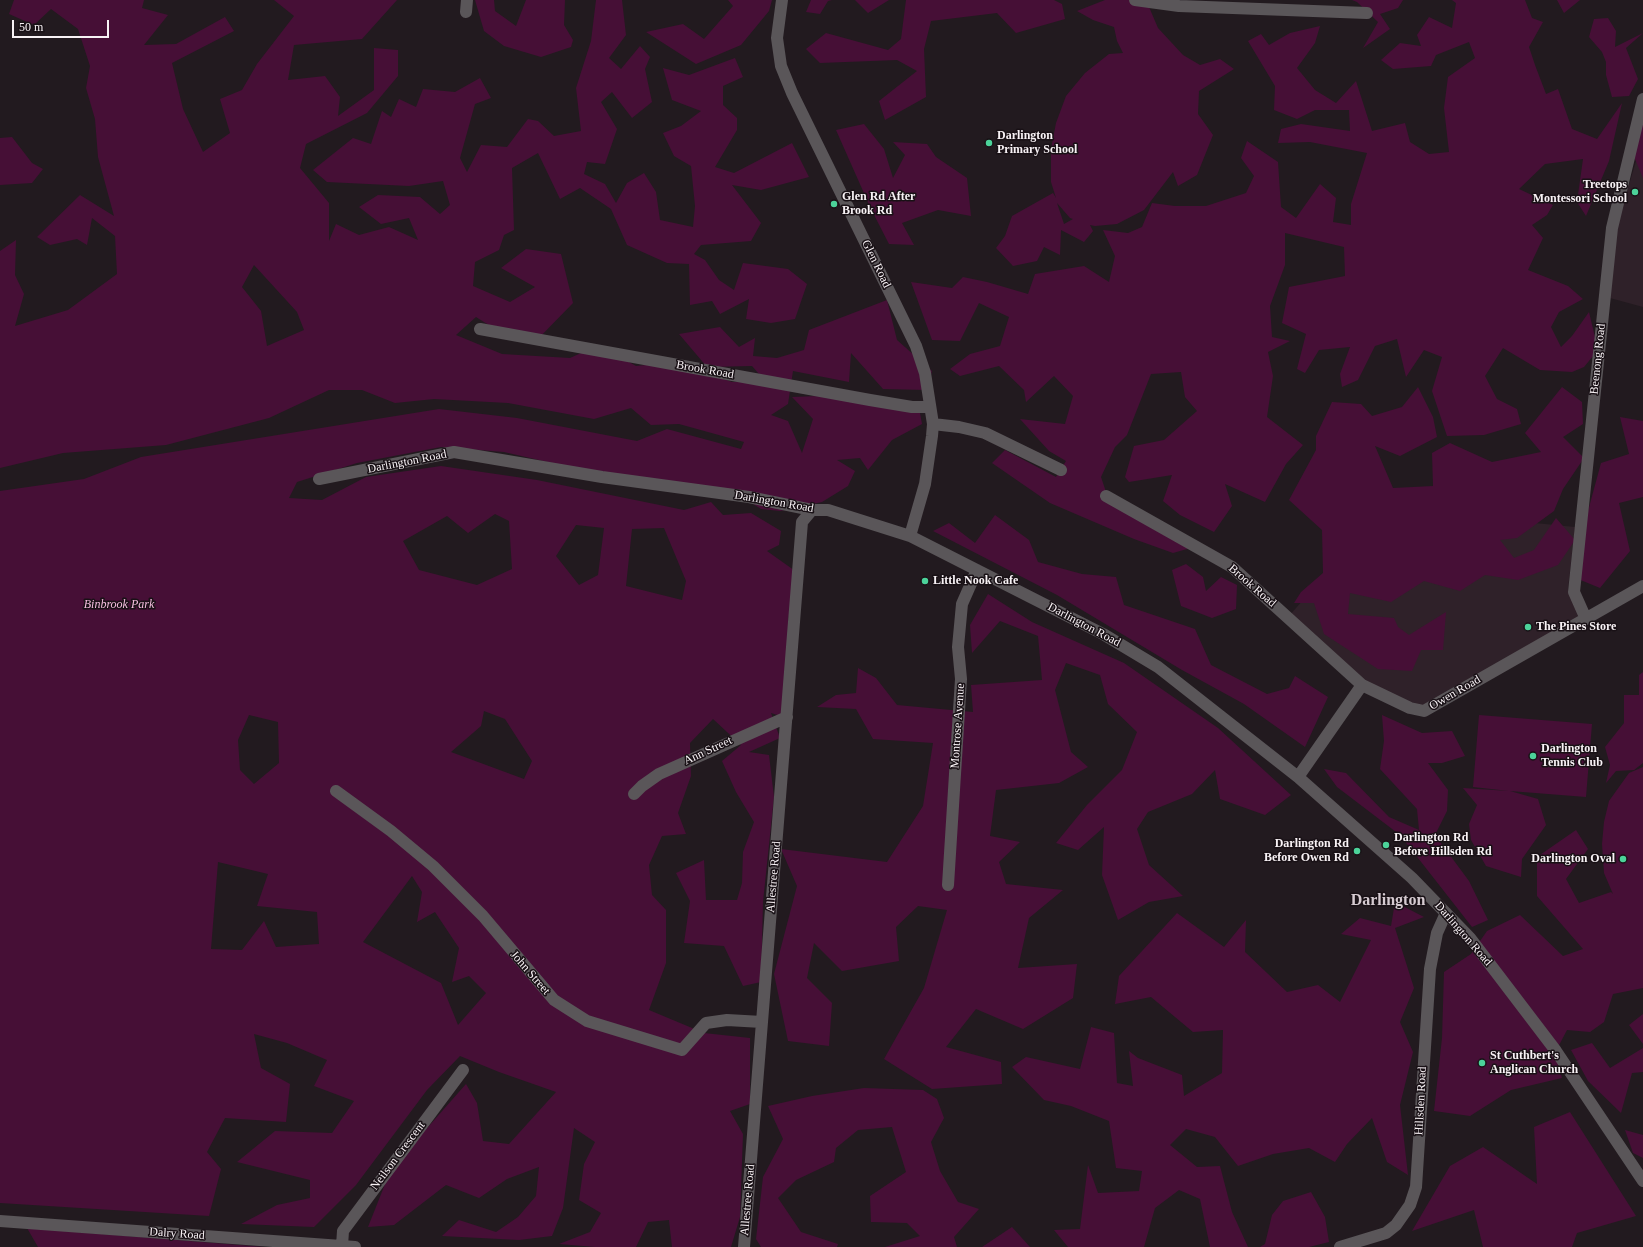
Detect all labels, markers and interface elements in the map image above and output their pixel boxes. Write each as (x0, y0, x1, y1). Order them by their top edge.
scale bar (14, 12, 111, 38)
text: 50 m (19, 20, 43, 34)
place label: Darlington Primary School (997, 129, 1077, 157)
marker: Darlington Primary School (984, 138, 994, 148)
place label: Treetops Montessori School (1533, 178, 1627, 206)
marker: Treetops Montessori School (1630, 187, 1640, 197)
place label: Glen Rd After Brook Rd (842, 190, 915, 218)
marker: Glen Rd After Brook Rd (829, 199, 839, 209)
street label: Glen Road (858, 238, 894, 290)
street label: Beenong Road (1587, 323, 1609, 395)
street label: Brook Road (675, 358, 735, 382)
street label: Darlington Road (366, 447, 448, 477)
street label: Darlington Road (733, 488, 815, 516)
street label: Brook Road (1225, 561, 1279, 611)
place label: Little Nook Cafe (933, 574, 1018, 588)
marker: Little Nook Cafe (920, 576, 930, 586)
park label: Binbrook Park (84, 598, 154, 612)
street label: Darlington Road (1045, 600, 1123, 650)
place label: The Pines Store (1536, 620, 1616, 634)
marker: The Pines Store (1523, 622, 1533, 632)
street label: Owen Road (1427, 673, 1483, 713)
street label: Montrose Avenue (948, 683, 968, 769)
street label: Ann Street (682, 734, 734, 768)
place label: Darlington Tennis Club (1541, 742, 1603, 770)
marker: Darlington Tennis Club (1528, 751, 1538, 761)
place label: Darlington Rd Before Hillsden Rd (1394, 831, 1492, 859)
place label: Darlington Rd Before Owen Rd (1264, 837, 1349, 865)
marker: Darlington Rd Before Hillsden Rd (1381, 840, 1391, 850)
street label: Allestree Road (764, 841, 784, 913)
marker: Darlington Rd Before Owen Rd (1352, 846, 1362, 856)
place label: Darlington Oval (1531, 852, 1615, 866)
marker: Darlington Oval (1618, 854, 1628, 864)
district label: Darlington (1351, 891, 1425, 911)
street label: Darlington Road (1431, 899, 1495, 969)
street label: John Street (507, 948, 553, 998)
place label: St Cuthbert's Anglican Church (1490, 1049, 1578, 1077)
marker: St Cuthbert's Anglican Church (1477, 1058, 1487, 1068)
street label: Hillsden Road (1412, 1066, 1430, 1136)
street label: Neilson Crescent (367, 1119, 429, 1193)
street label: Allestree Road (738, 1164, 758, 1236)
street label: Dalry Road (149, 1225, 205, 1243)

